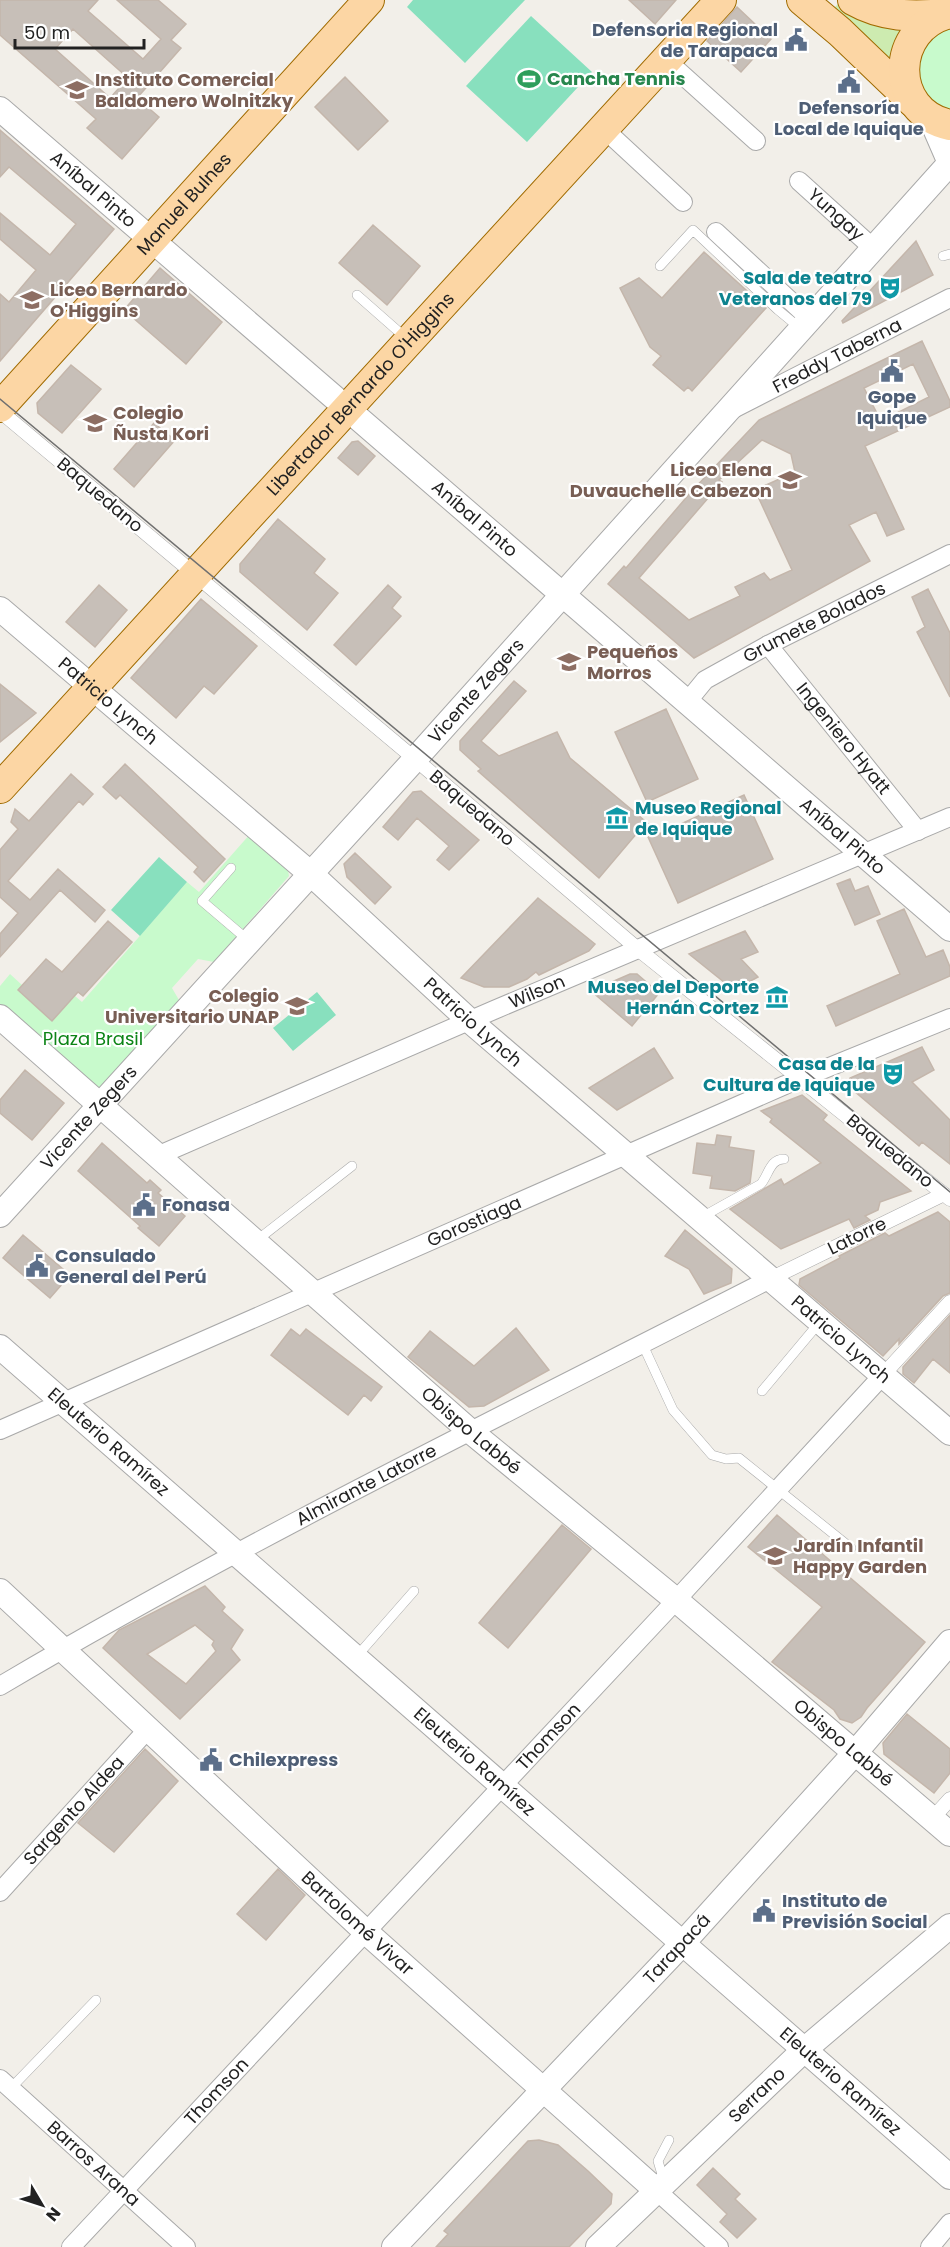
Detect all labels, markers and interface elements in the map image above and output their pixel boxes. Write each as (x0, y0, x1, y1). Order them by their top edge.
scale bar (15, 12, 144, 50)
place label: Defensoria Regional de Tarapaca (592, 17, 778, 63)
text: 50 m (24, 20, 70, 45)
public building icon: Defensoria Regional de Tarapaca (783, 27, 809, 53)
sports icon: Cancha Tennis (516, 66, 542, 92)
place label: Cancha Tennis (547, 66, 685, 91)
place label: Instituto Comercial Baldomero Wolnitzky (95, 67, 294, 113)
public building icon: Defensoría Local de Iquique (836, 69, 862, 95)
school or university icon: Instituto Comercial Baldomero Wolnitzky (64, 77, 90, 103)
place label: Defensoría Local de Iquique (774, 95, 924, 141)
street label: Aníbal Pinto (45, 145, 142, 233)
street label: Manuel Bulnes (131, 147, 237, 260)
street label: Yungay (803, 182, 870, 246)
place label: Sala de teatro Veteranos del 79 (719, 265, 872, 311)
theatre icon: Sala de teatro Veteranos del 79 (877, 275, 903, 301)
place label: Liceo Bernardo O'Higgins (50, 277, 188, 323)
street label: Libertador Bernardo O'Higgins (261, 286, 460, 501)
school or university icon: Liceo Bernardo O'Higgins (19, 287, 45, 313)
street label: Freddy Taberna (768, 312, 906, 399)
public building icon: Gope Iquique (879, 358, 905, 384)
place label: Gope Iquique (857, 384, 927, 430)
place label: Colegio Ñusta Kori (113, 400, 209, 446)
school or university icon: Colegio Ñusta Kori (82, 410, 108, 436)
street label: Baquedano (52, 451, 149, 538)
place label: Liceo Elena Duvauchelle Cabezon (570, 457, 772, 503)
school or university icon: Liceo Elena Duvauchelle Cabezon (777, 467, 803, 493)
street label: Aníbal Pinto (427, 474, 523, 562)
street label: Grumete Bolados (738, 575, 890, 669)
street label: Vicente Zegers (422, 633, 530, 749)
place label: Pequeños Morros (587, 639, 678, 685)
school or university icon: Pequeños Morros (556, 649, 582, 675)
street label: Patricio Lynch (53, 651, 164, 750)
street label: Ingeniero Hyatt (791, 677, 897, 799)
street label: Baquedano (424, 764, 520, 852)
street label: Aníbal Pinto (795, 792, 891, 880)
place label: Museo Regional de Iquique (635, 795, 782, 841)
museum icon: Museo Regional de Iquique (604, 805, 630, 831)
street label: Wilson (505, 968, 569, 1014)
street label: Patricio Lynch (418, 971, 528, 1072)
place label: Museo del Deporte Hernán Cortez (588, 974, 759, 1020)
place label: Colegio Universitario UNAP (105, 983, 279, 1029)
museum icon: Museo del Deporte Hernán Cortez (764, 984, 790, 1010)
school or university icon: Colegio Universitario UNAP (284, 993, 310, 1019)
park label: Plaza Brasil (43, 1026, 143, 1051)
place label: Casa de la Cultura de Iquique (703, 1051, 875, 1097)
street label: Vicente Zegers (34, 1059, 143, 1175)
theatre icon: Casa de la Cultura de Iquique (880, 1061, 906, 1087)
street label: Baquedano (841, 1108, 939, 1194)
street label: Gorostiaga (423, 1189, 525, 1253)
public building icon: Fonasa (131, 1192, 157, 1218)
place label: Fonasa (162, 1192, 230, 1217)
street label: Latorre (823, 1211, 890, 1261)
place label: Consulado General del Perú (55, 1243, 207, 1289)
public building icon: Consulado General del Perú (24, 1253, 50, 1279)
street label: Patricio Lynch (786, 1289, 896, 1389)
street label: Eleuterio Ramírez (43, 1381, 175, 1501)
street label: Obispo Labbé (416, 1381, 527, 1480)
street label: Almirante Latorre (291, 1438, 441, 1531)
place label: Jardín Infantil Happy Garden (793, 1533, 927, 1579)
school or university icon: Jardín Infantil Happy Garden (762, 1543, 788, 1569)
street label: Obispo Labbé (788, 1693, 899, 1792)
street label: Thomson (510, 1697, 586, 1775)
street label: Eleuterio Ramírez (409, 1701, 541, 1821)
public building icon: Chilexpress (198, 1747, 224, 1773)
place label: Chilexpress (229, 1747, 338, 1772)
street label: Sargento Aldea (17, 1750, 130, 1870)
street label: Bartolomé Vivar (296, 1865, 420, 1981)
place label: Instituto de Previsión Social (782, 1888, 928, 1934)
public building icon: Instituto de Previsión Social (751, 1898, 777, 1924)
street label: Tarapacá (637, 1908, 716, 1989)
street label: Eleuterio Ramírez (775, 2021, 907, 2141)
street label: Thomson (178, 2052, 254, 2130)
street label: Serrano (723, 2061, 791, 2128)
street label: Barros Arana (42, 2115, 146, 2212)
north arrow (12, 2175, 72, 2235)
text: N (41, 2202, 66, 2226)

